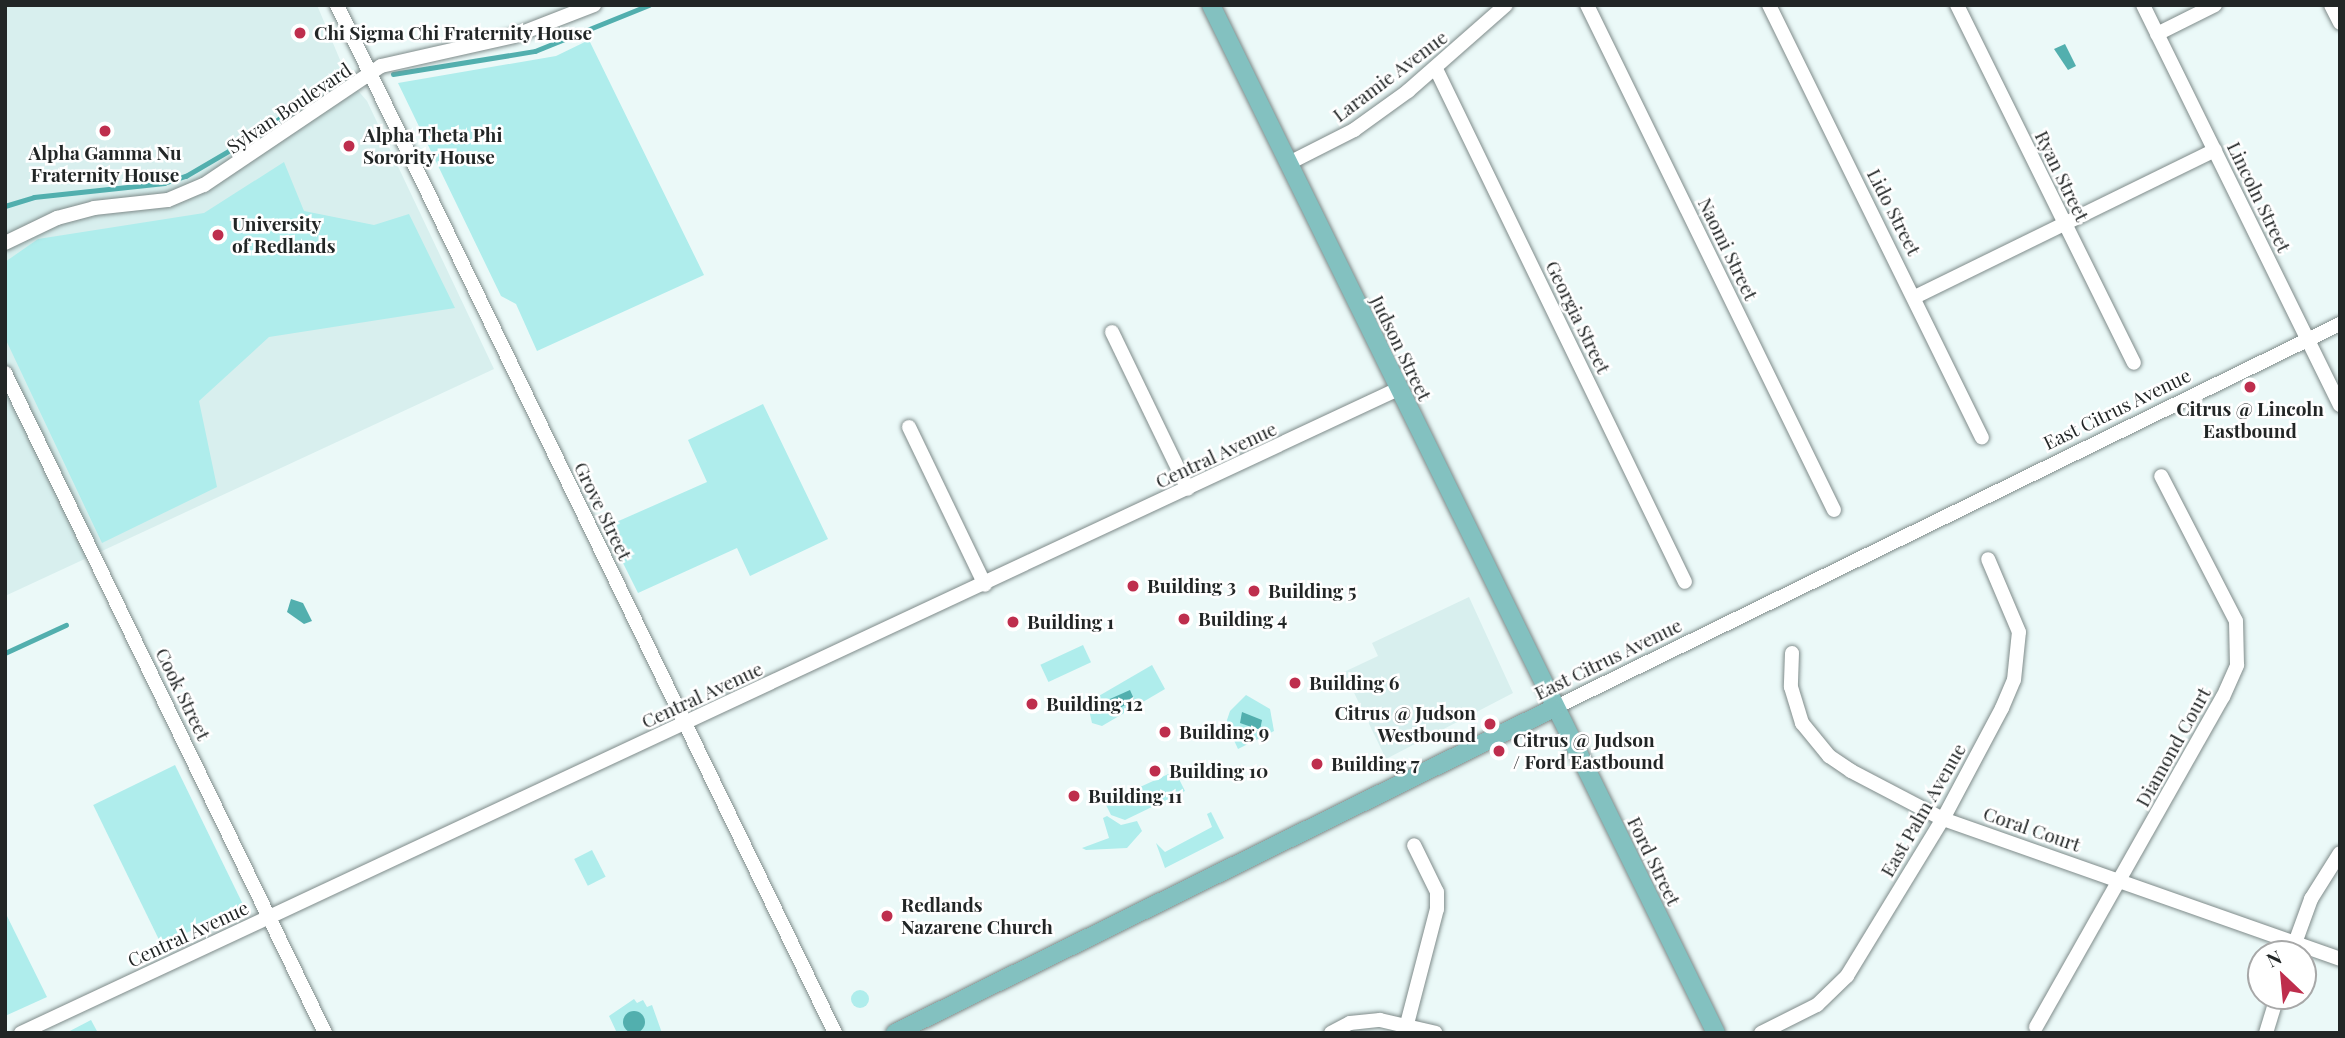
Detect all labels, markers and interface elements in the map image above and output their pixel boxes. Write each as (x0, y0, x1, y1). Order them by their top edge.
place label: Chi Sigma Chi Fraternity House (314, 22, 593, 44)
marker: Chi Sigma Chi Fraternity House (292, 25, 308, 41)
street label: Laramie Avenue (1328, 25, 1452, 127)
street label: Sylvan Boulevard (222, 58, 356, 158)
marker: Alpha Gamma Nu Fraternity House (97, 123, 113, 139)
place label: Alpha Theta Phi Sorority House (363, 124, 503, 168)
street label: Ryan Street (2030, 127, 2094, 225)
marker: Alpha Theta Phi Sorority House (341, 138, 357, 154)
street label: Lincoln Street (2222, 138, 2296, 256)
place label: Alpha Gamma Nu Fraternity House (28, 142, 182, 186)
street label: Lido Street (1863, 165, 1925, 259)
street label: Naomi Street (1693, 194, 1763, 304)
place label: University of Redlands (232, 213, 335, 257)
marker: University of Redlands (210, 227, 226, 243)
street label: Georgia Street (1541, 257, 1615, 377)
street label: Judson Street (1366, 292, 1436, 404)
street label: East Citrus Avenue (2039, 363, 2195, 455)
marker: Citrus @ Lincoln Eastbound (2242, 379, 2258, 395)
place label: Citrus @ Lincoln Eastbound (2176, 398, 2324, 442)
street label: Central Avenue (1152, 417, 1280, 493)
street label: Grove Street (569, 458, 637, 564)
place label: Building 3 (1147, 575, 1236, 597)
marker: Building 3 (1125, 578, 1141, 594)
place label: Building 5 (1268, 580, 1357, 602)
marker: Building 5 (1246, 583, 1262, 599)
place label: Building 4 (1198, 608, 1288, 630)
place label: Building 1 (1027, 611, 1114, 633)
marker: Building 4 (1176, 611, 1192, 627)
street label: East Citrus Avenue (1530, 613, 1686, 705)
marker: Building 1 (1005, 614, 1021, 630)
street label: Cook Street (151, 644, 215, 744)
street label: Central Avenue (638, 657, 766, 733)
place label: Building 6 (1309, 672, 1399, 694)
marker: Building 6 (1287, 675, 1303, 691)
street label: Diamond Court (2131, 683, 2215, 811)
place label: Building 12 (1046, 693, 1143, 715)
marker: Building 12 (1024, 696, 1040, 712)
place label: Citrus @ Judson Westbound (1334, 702, 1476, 746)
marker: Citrus @ Judson Westbound (1482, 716, 1498, 732)
place label: Building 9 (1179, 721, 1269, 743)
marker: Building 9 (1157, 724, 1173, 740)
place label: Citrus @ Judson / Ford Eastbound (1513, 729, 1664, 773)
street label: East Palm Avenue (1875, 739, 1971, 881)
marker: Citrus @ Judson / Ford Eastbound (1491, 743, 1507, 759)
place label: Building 7 (1331, 753, 1419, 775)
marker: Building 7 (1309, 756, 1325, 772)
place label: Building 10 (1169, 760, 1268, 782)
marker: Building 10 (1147, 763, 1163, 779)
place label: Building 11 (1088, 785, 1182, 807)
marker: Building 11 (1066, 788, 1082, 804)
street label: Coral Court (1980, 802, 2084, 856)
street label: Ford Street (1623, 813, 1685, 909)
place label: Redlands Nazarene Church (901, 894, 1053, 938)
street label: Central Avenue (124, 896, 252, 972)
marker: Redlands Nazarene Church (879, 908, 895, 924)
north arrow (2247, 940, 2317, 1010)
text: N (2262, 943, 2286, 973)

